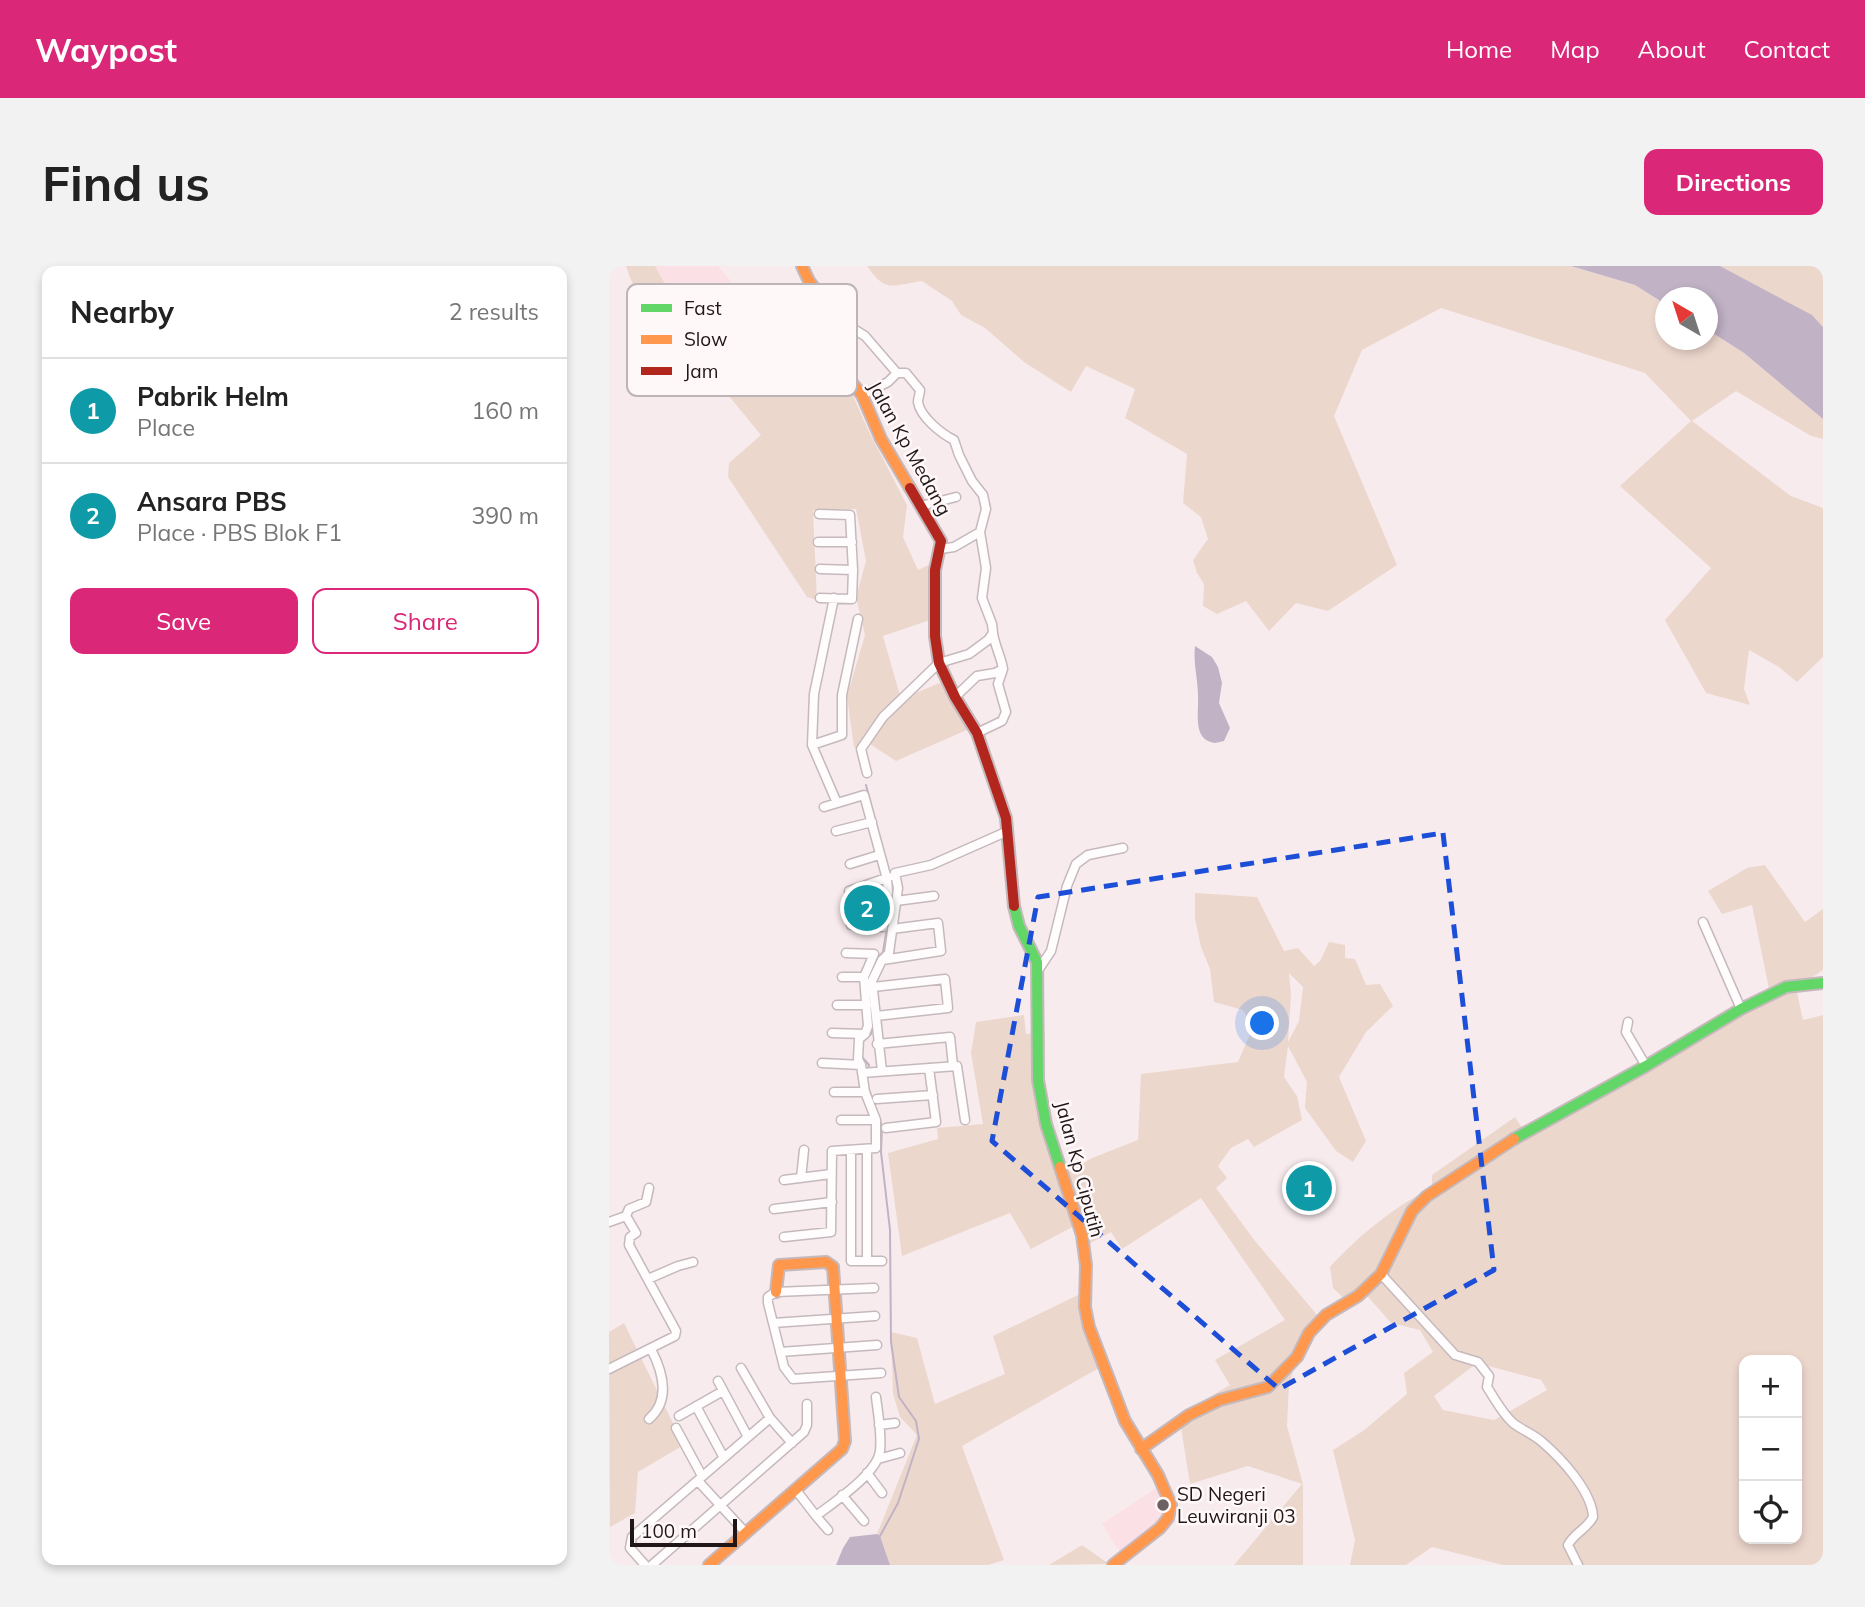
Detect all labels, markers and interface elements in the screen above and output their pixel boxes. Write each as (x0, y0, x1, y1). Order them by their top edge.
text: Waypost (35, 29, 177, 70)
text: Home (1446, 34, 1512, 64)
text: Map (1550, 34, 1600, 64)
text: About (1638, 34, 1706, 64)
text: Contact (1744, 34, 1830, 64)
button: Directions (1644, 149, 1823, 215)
text: Find us (42, 152, 210, 213)
legend (627, 284, 857, 396)
north arrow (1655, 287, 1718, 350)
text: Nearby (70, 293, 174, 331)
text: Fast (684, 296, 722, 320)
text: 2 results (449, 297, 539, 326)
text: Slow (684, 327, 728, 351)
text: Jam (684, 359, 718, 383)
street label: Jalan Kp Medang (863, 377, 957, 519)
text: Pabrik Helm (137, 380, 289, 413)
text: 1 (86, 396, 100, 425)
text: 160 m (471, 396, 539, 425)
text: Place (137, 413, 195, 442)
text: Ansara PBS (137, 485, 287, 518)
text: 2 (86, 501, 100, 530)
text: 390 m (471, 501, 539, 530)
text: Place · PBS Blok F1 (137, 518, 342, 547)
button: Save (70, 588, 298, 654)
button: Share (312, 588, 539, 654)
pin: 2 (844, 882, 890, 934)
your location (1245, 1006, 1279, 1040)
street label: Jalan Kp Ciputih (1050, 1098, 1110, 1240)
pin: 1 (1286, 1162, 1332, 1214)
map controls (1739, 1355, 1802, 1544)
button: + (1739, 1355, 1802, 1418)
button: − (1739, 1418, 1802, 1481)
button: locate (1739, 1481, 1802, 1544)
place label: SD Negeri Leuwiranji 03 (1177, 1482, 1296, 1528)
marker: SD Negeri Leuwiranji 03 (1155, 1497, 1171, 1513)
scale bar (630, 1516, 737, 1548)
text: 100 m (641, 1519, 697, 1543)

